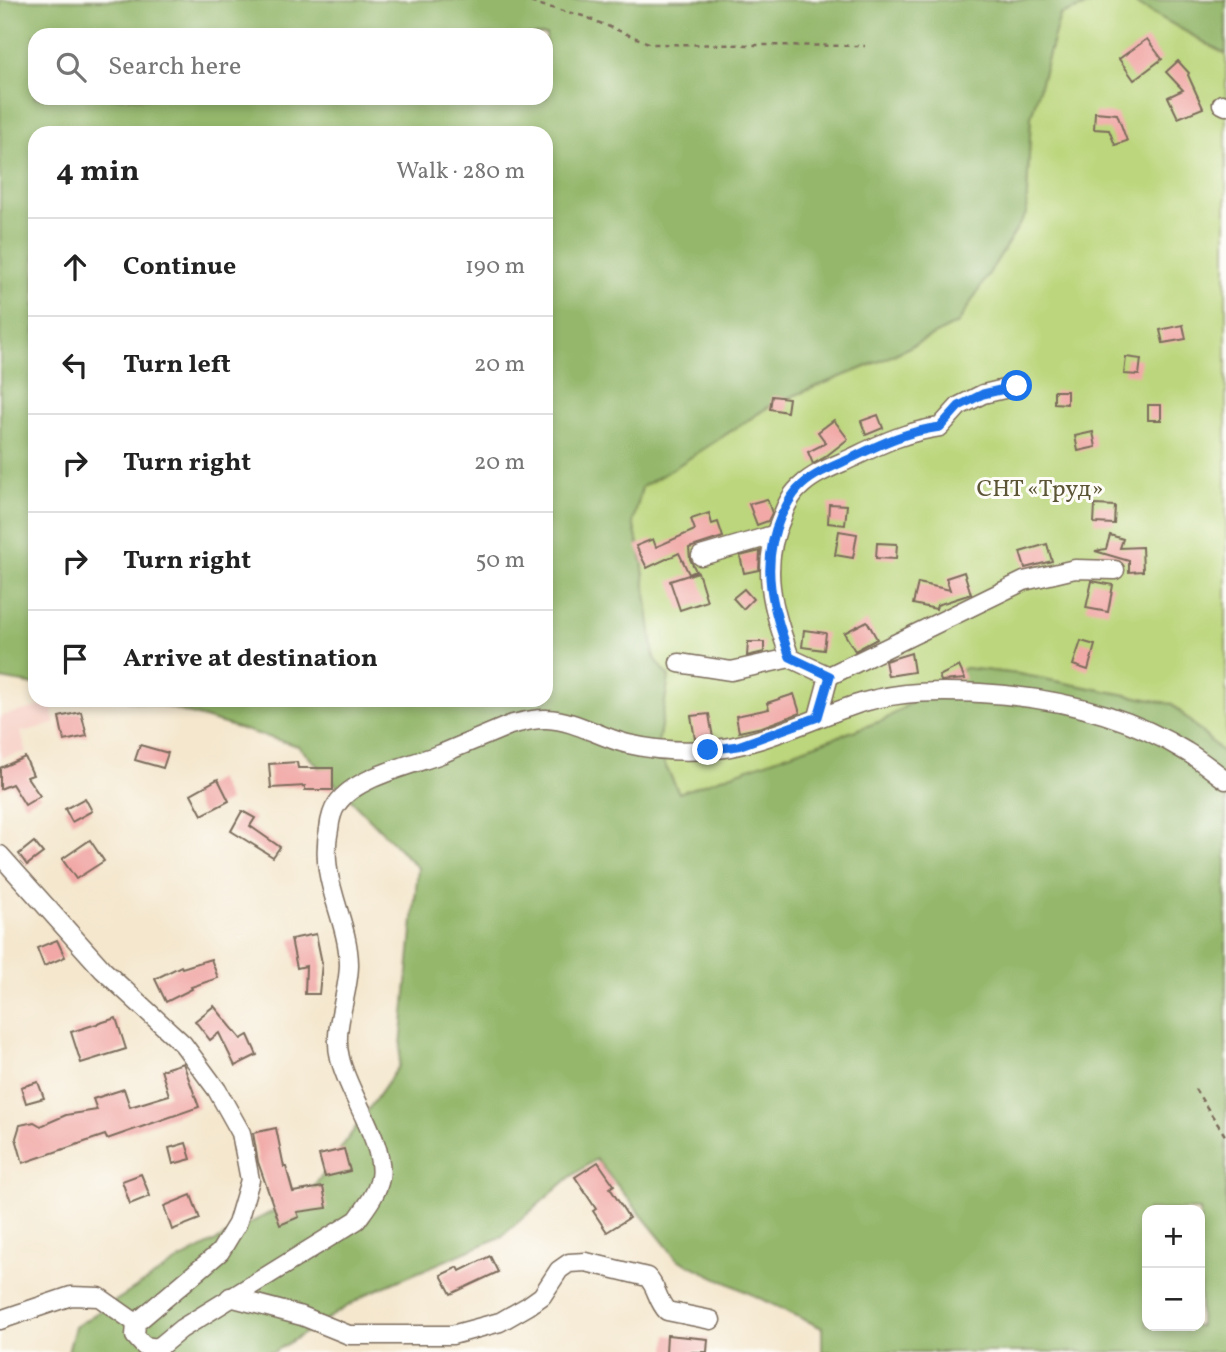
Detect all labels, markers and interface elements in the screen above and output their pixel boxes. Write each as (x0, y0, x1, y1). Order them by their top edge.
search box (28, 28, 553, 105)
icon: search (52, 48, 90, 86)
text: Search here (108, 49, 241, 85)
text: 4 min (56, 151, 140, 193)
text: Walk · 280 m (396, 156, 525, 188)
icon: ahead (56, 248, 94, 286)
text: Continue (123, 249, 236, 285)
text: 190 m (465, 251, 525, 283)
icon: left (56, 346, 94, 384)
text: Turn left (123, 347, 231, 383)
text: 20 m (474, 349, 525, 381)
route start (1001, 370, 1032, 401)
icon: right (56, 444, 94, 482)
text: Turn right (123, 445, 251, 481)
text: 20 m (474, 447, 525, 479)
park label: СНТ «Труд» (977, 473, 1103, 507)
icon: right (56, 542, 94, 580)
text: Turn right (123, 543, 251, 579)
text: 50 m (476, 545, 525, 577)
icon: arrive (56, 640, 94, 678)
text: Arrive at destination (123, 641, 378, 677)
route end (692, 734, 723, 765)
map controls (1142, 1205, 1205, 1331)
button: + (1142, 1205, 1205, 1268)
button: − (1142, 1268, 1205, 1331)

